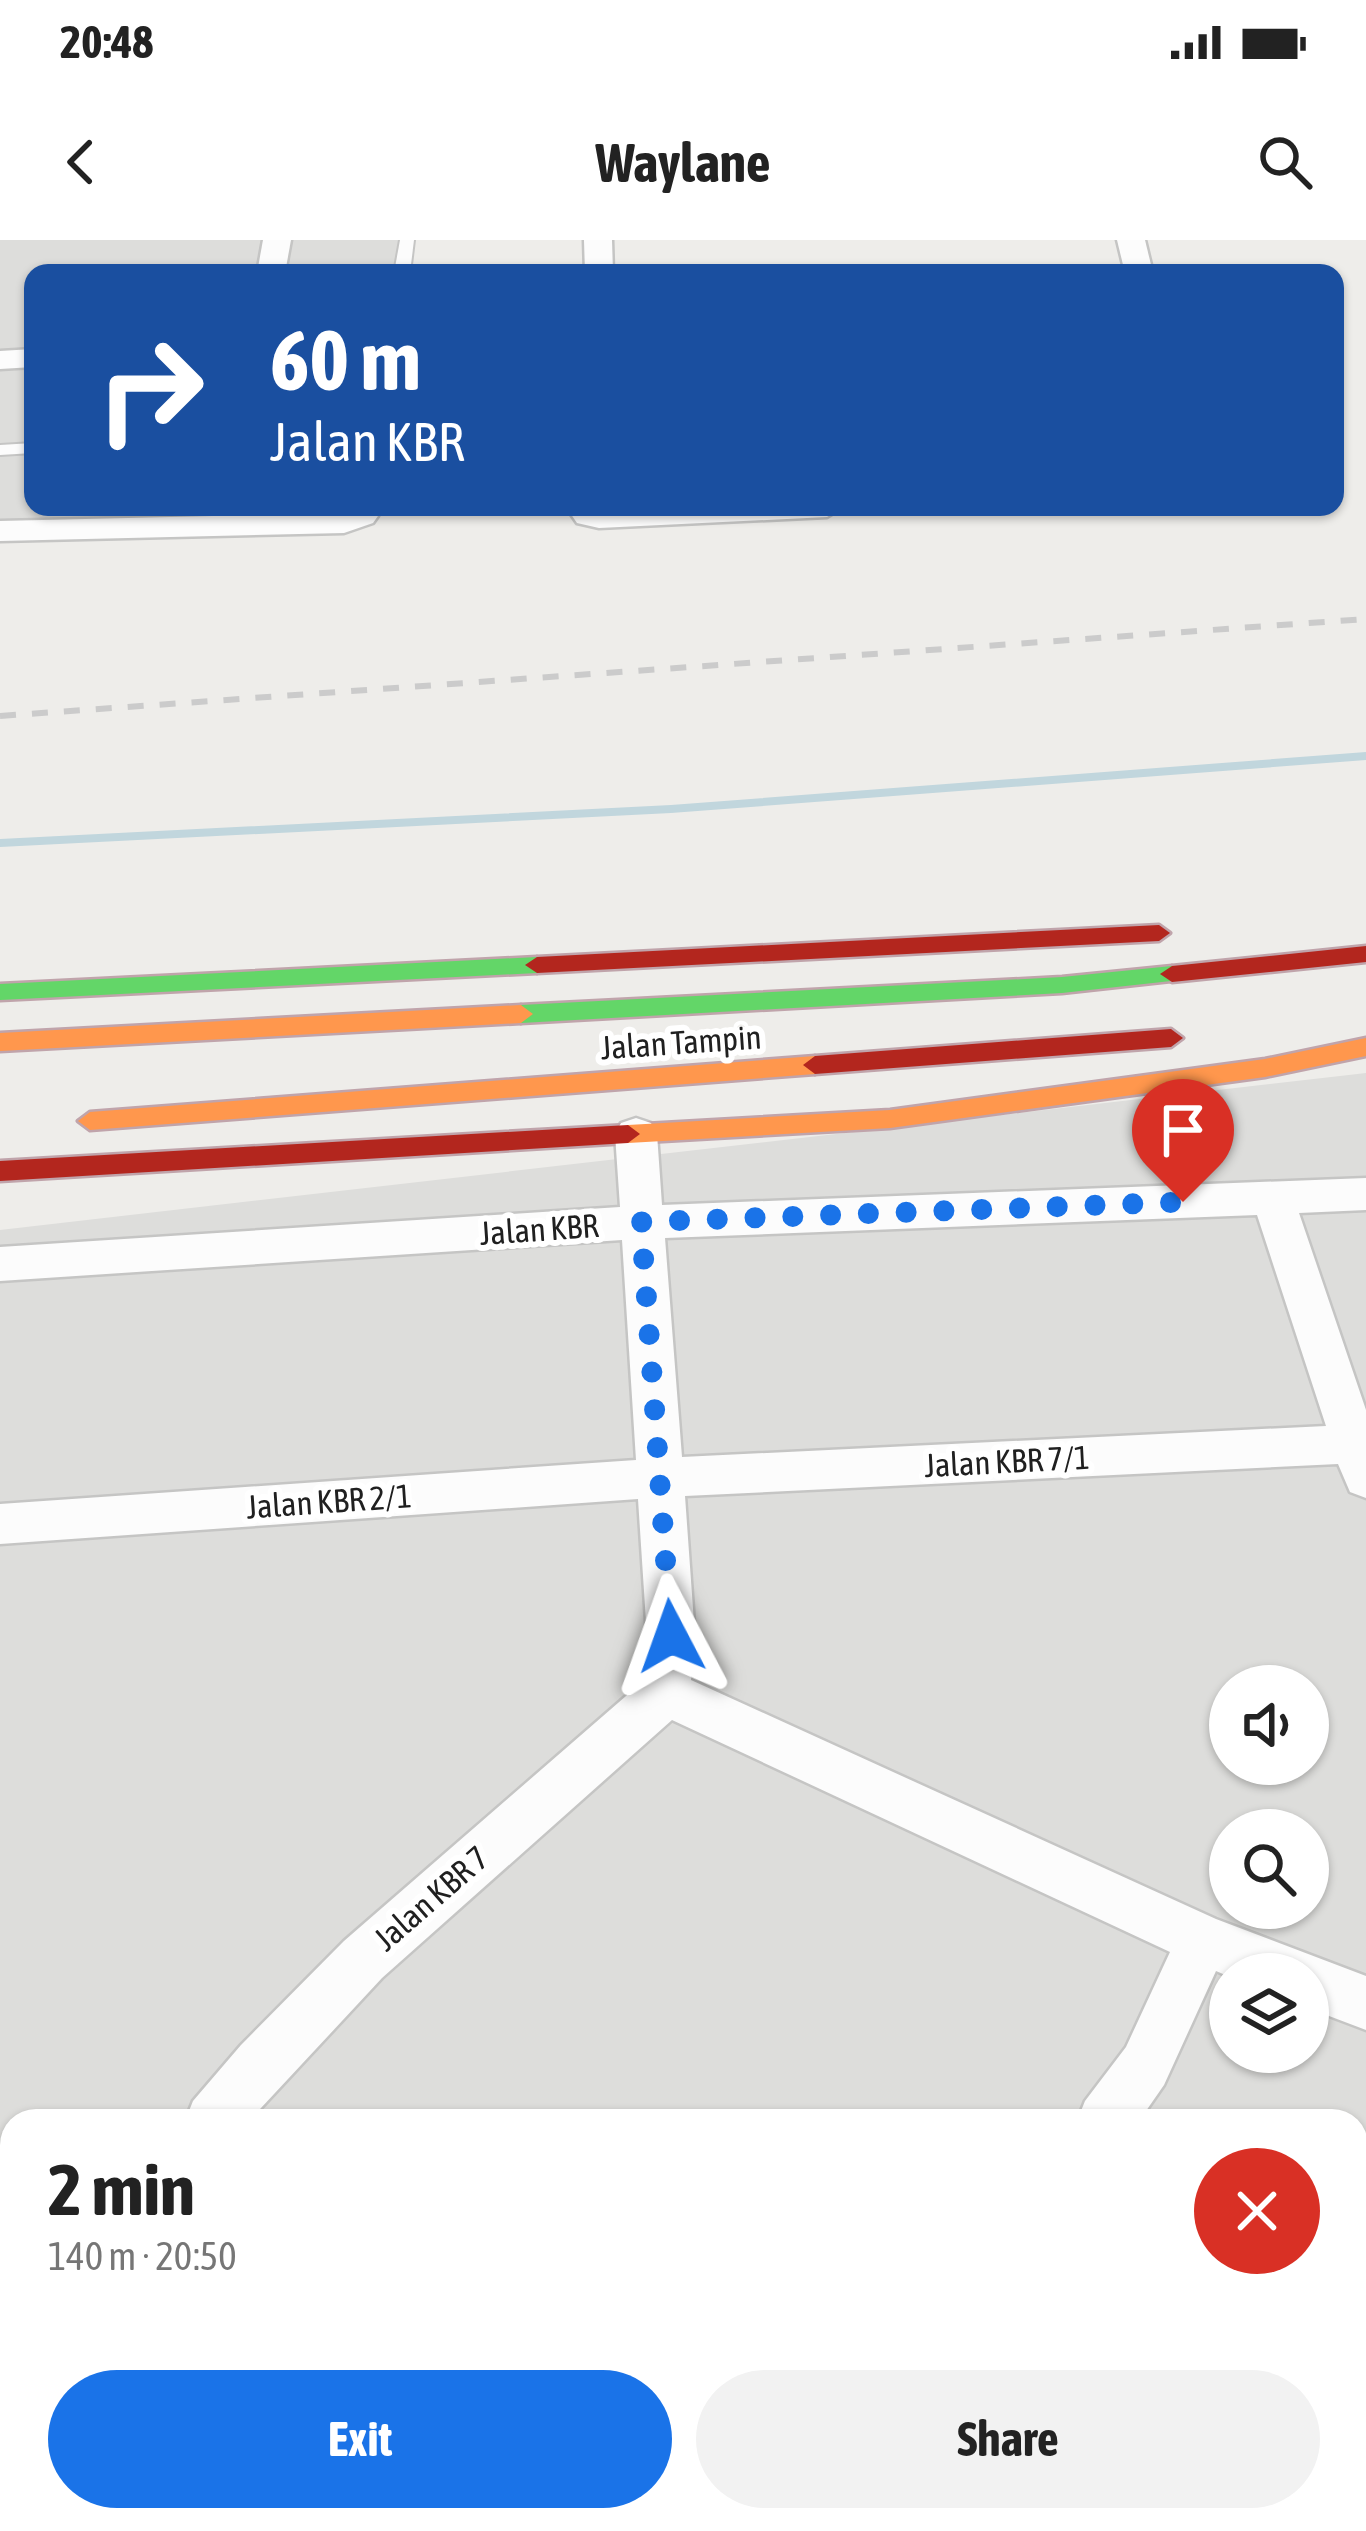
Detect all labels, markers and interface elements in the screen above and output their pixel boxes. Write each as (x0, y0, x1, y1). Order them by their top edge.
text: 20:48 (60, 16, 154, 68)
icon: back (48, 129, 114, 195)
icon: search (1252, 129, 1318, 195)
text: Waylane (595, 132, 771, 193)
icon: right (72, 312, 228, 468)
text: 60 m (270, 312, 421, 408)
text: Jalan KBR (270, 411, 464, 472)
street label: Jalan Tampin (599, 1017, 763, 1067)
pin (1132, 1079, 1234, 1202)
icon: arrive (1150, 1097, 1216, 1163)
street label: Jalan KBR (478, 1206, 600, 1252)
street label: Jalan KBR 7/1 (923, 1438, 1091, 1484)
street label: Jalan KBR 2/1 (245, 1476, 413, 1526)
position arrow (608, 1573, 734, 1699)
map controls (1209, 1665, 1329, 2073)
button: sound (1209, 1665, 1329, 1785)
button: search (1209, 1809, 1329, 1929)
street label: Jalan KBR 7 (366, 1838, 496, 1958)
button: layers (1209, 1953, 1329, 2073)
text: 2 min (48, 2148, 195, 2230)
button: close (1194, 2148, 1320, 2274)
text: 140 m · 20:50 (48, 2234, 237, 2278)
button: Exit (48, 2370, 672, 2508)
button: Share (696, 2370, 1320, 2508)

